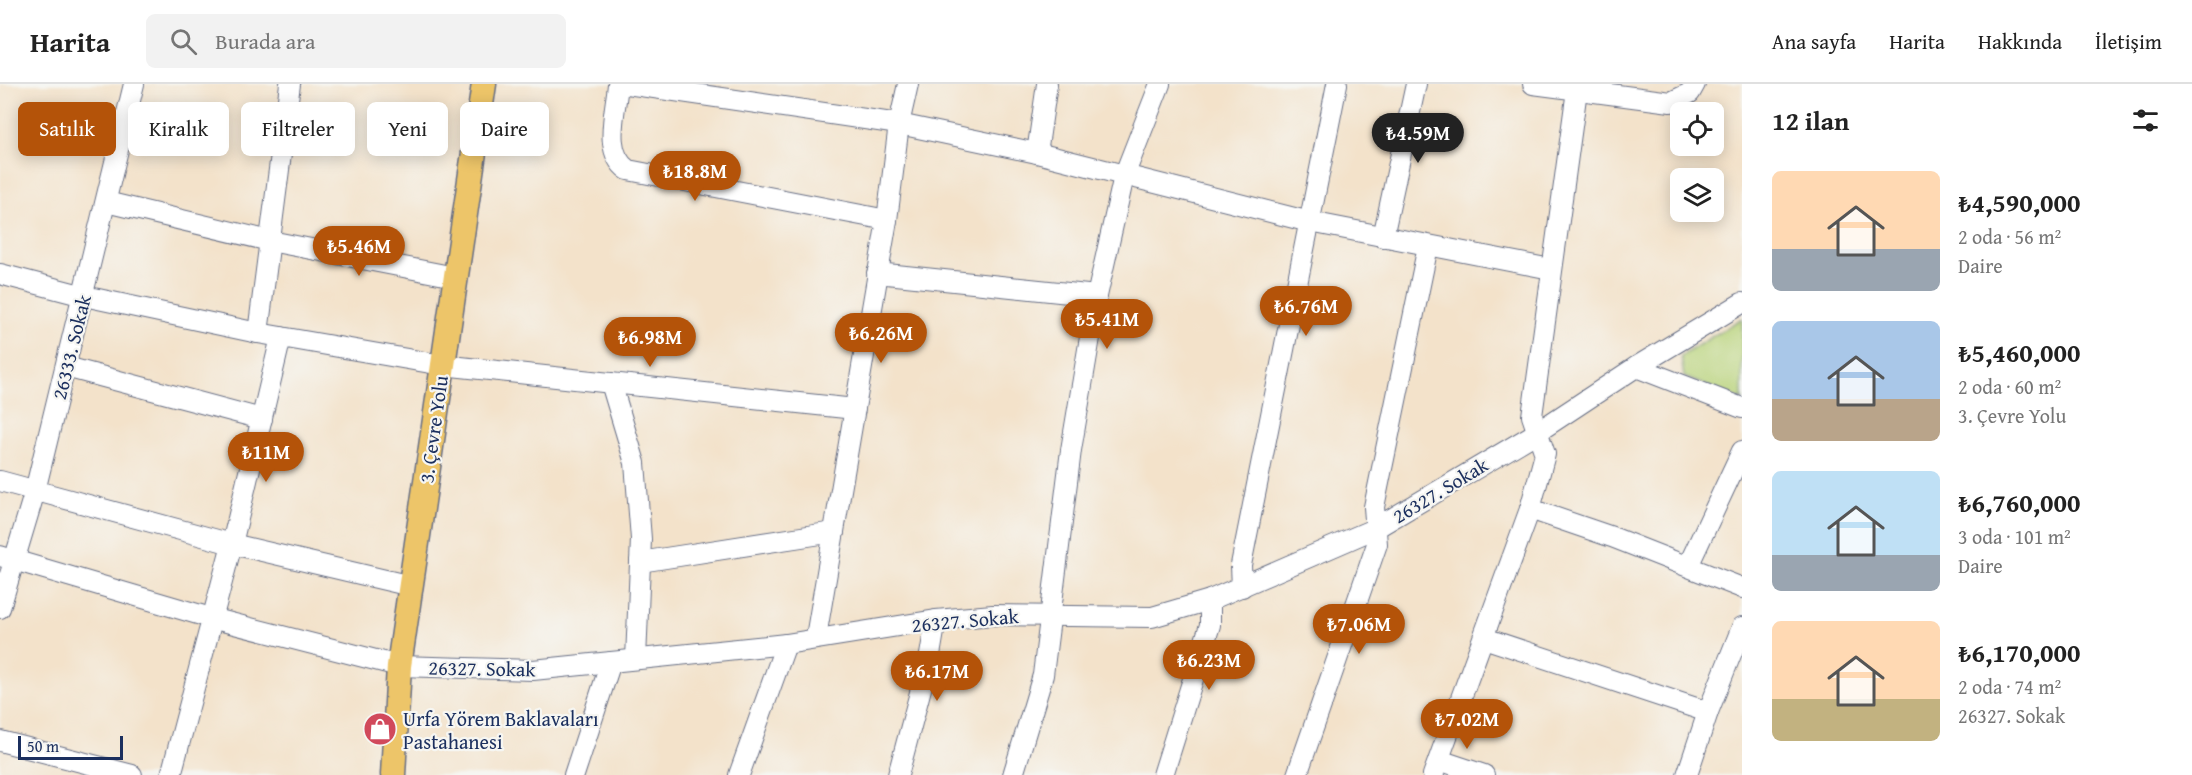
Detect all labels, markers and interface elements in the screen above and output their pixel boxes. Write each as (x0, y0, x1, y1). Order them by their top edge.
search box (146, 14, 566, 68)
text: Harita (30, 21, 110, 62)
icon: search (167, 25, 200, 58)
text: Burada ara (215, 25, 316, 57)
text: Ana sayfa (1772, 26, 1856, 57)
text: Harita (1889, 26, 1945, 57)
text: Hakkında (1978, 26, 2062, 57)
text: İletişim (2095, 26, 2162, 57)
text: 12 ilan (1772, 101, 1849, 140)
chip: Satılık (18, 102, 116, 156)
chip: Kiralık (128, 102, 229, 156)
chip: Filtreler (241, 102, 355, 156)
chip: Yeni (367, 102, 448, 156)
chip: Daire (460, 102, 549, 156)
map controls (1670, 102, 1724, 222)
button: locate (1670, 102, 1724, 156)
icon: filters (2129, 104, 2162, 137)
pin: ₺4.59M (1369, 113, 1467, 164)
text: ₺4.59M (1386, 118, 1450, 147)
pin: ₺18.8M (646, 151, 744, 202)
text: ₺18.8M (663, 156, 727, 185)
button: layers (1670, 168, 1724, 222)
text: ₺4,590,000 (1958, 183, 2080, 222)
icon: home (1820, 195, 1892, 267)
text: 2 oda · 56 m² (1958, 222, 2061, 251)
pin: ₺5.46M (310, 226, 408, 277)
text: ₺5.46M (327, 231, 391, 260)
text: Daire (1958, 251, 2003, 280)
pin: ₺6.76M (1257, 286, 1355, 337)
street label: 26333. Sokak (44, 291, 98, 402)
text: ₺6.76M (1274, 291, 1338, 320)
pin: ₺5.41M (1058, 299, 1156, 350)
text: ₺5.41M (1075, 304, 1139, 333)
pin: ₺6.26M (832, 313, 930, 364)
pin: ₺6.98M (601, 317, 699, 368)
text: ₺6.26M (849, 318, 913, 347)
text: ₺6.98M (618, 322, 682, 351)
text: ₺5,460,000 (1958, 333, 2080, 372)
icon: home (1820, 345, 1892, 417)
text: 2 oda · 60 m² (1958, 372, 2061, 401)
street label: 3. Çevre Yolu (411, 373, 455, 485)
text: 3. Çevre Yolu (1958, 401, 2066, 430)
pin: ₺11M (230, 432, 302, 483)
text: ₺11M (242, 437, 290, 466)
street label: 26327. Sokak (1387, 450, 1494, 530)
text: ₺6,760,000 (1958, 483, 2080, 522)
icon: home (1820, 495, 1892, 567)
text: 3 oda · 101 m² (1958, 522, 2071, 551)
text: Daire (1958, 551, 2003, 580)
street label: 26327. Sokak (910, 601, 1020, 639)
pin: ₺7.06M (1310, 604, 1408, 655)
text: ₺7.06M (1327, 609, 1391, 638)
text: ₺6,170,000 (1958, 633, 2080, 672)
pin: ₺6.23M (1160, 640, 1258, 691)
text: ₺6.23M (1177, 645, 1241, 674)
icon: home (1820, 645, 1892, 717)
pin: ₺6.17M (888, 651, 986, 702)
street label: 26327. Sokak (428, 653, 537, 683)
text: ₺6.17M (905, 656, 969, 685)
text: 2 oda · 74 m² (1958, 672, 2061, 701)
pin: ₺7.02M (1418, 699, 1516, 750)
text: 26327. Sokak (1958, 701, 2065, 730)
place label: Urfa Yörem Baklavaları Pastahanesi (403, 704, 599, 756)
text: ₺7.02M (1435, 704, 1499, 733)
shop icon: Urfa Yörem Baklavaları Pastahanesi (362, 711, 398, 747)
scale bar (18, 733, 123, 760)
text: 50 m (27, 734, 59, 758)

